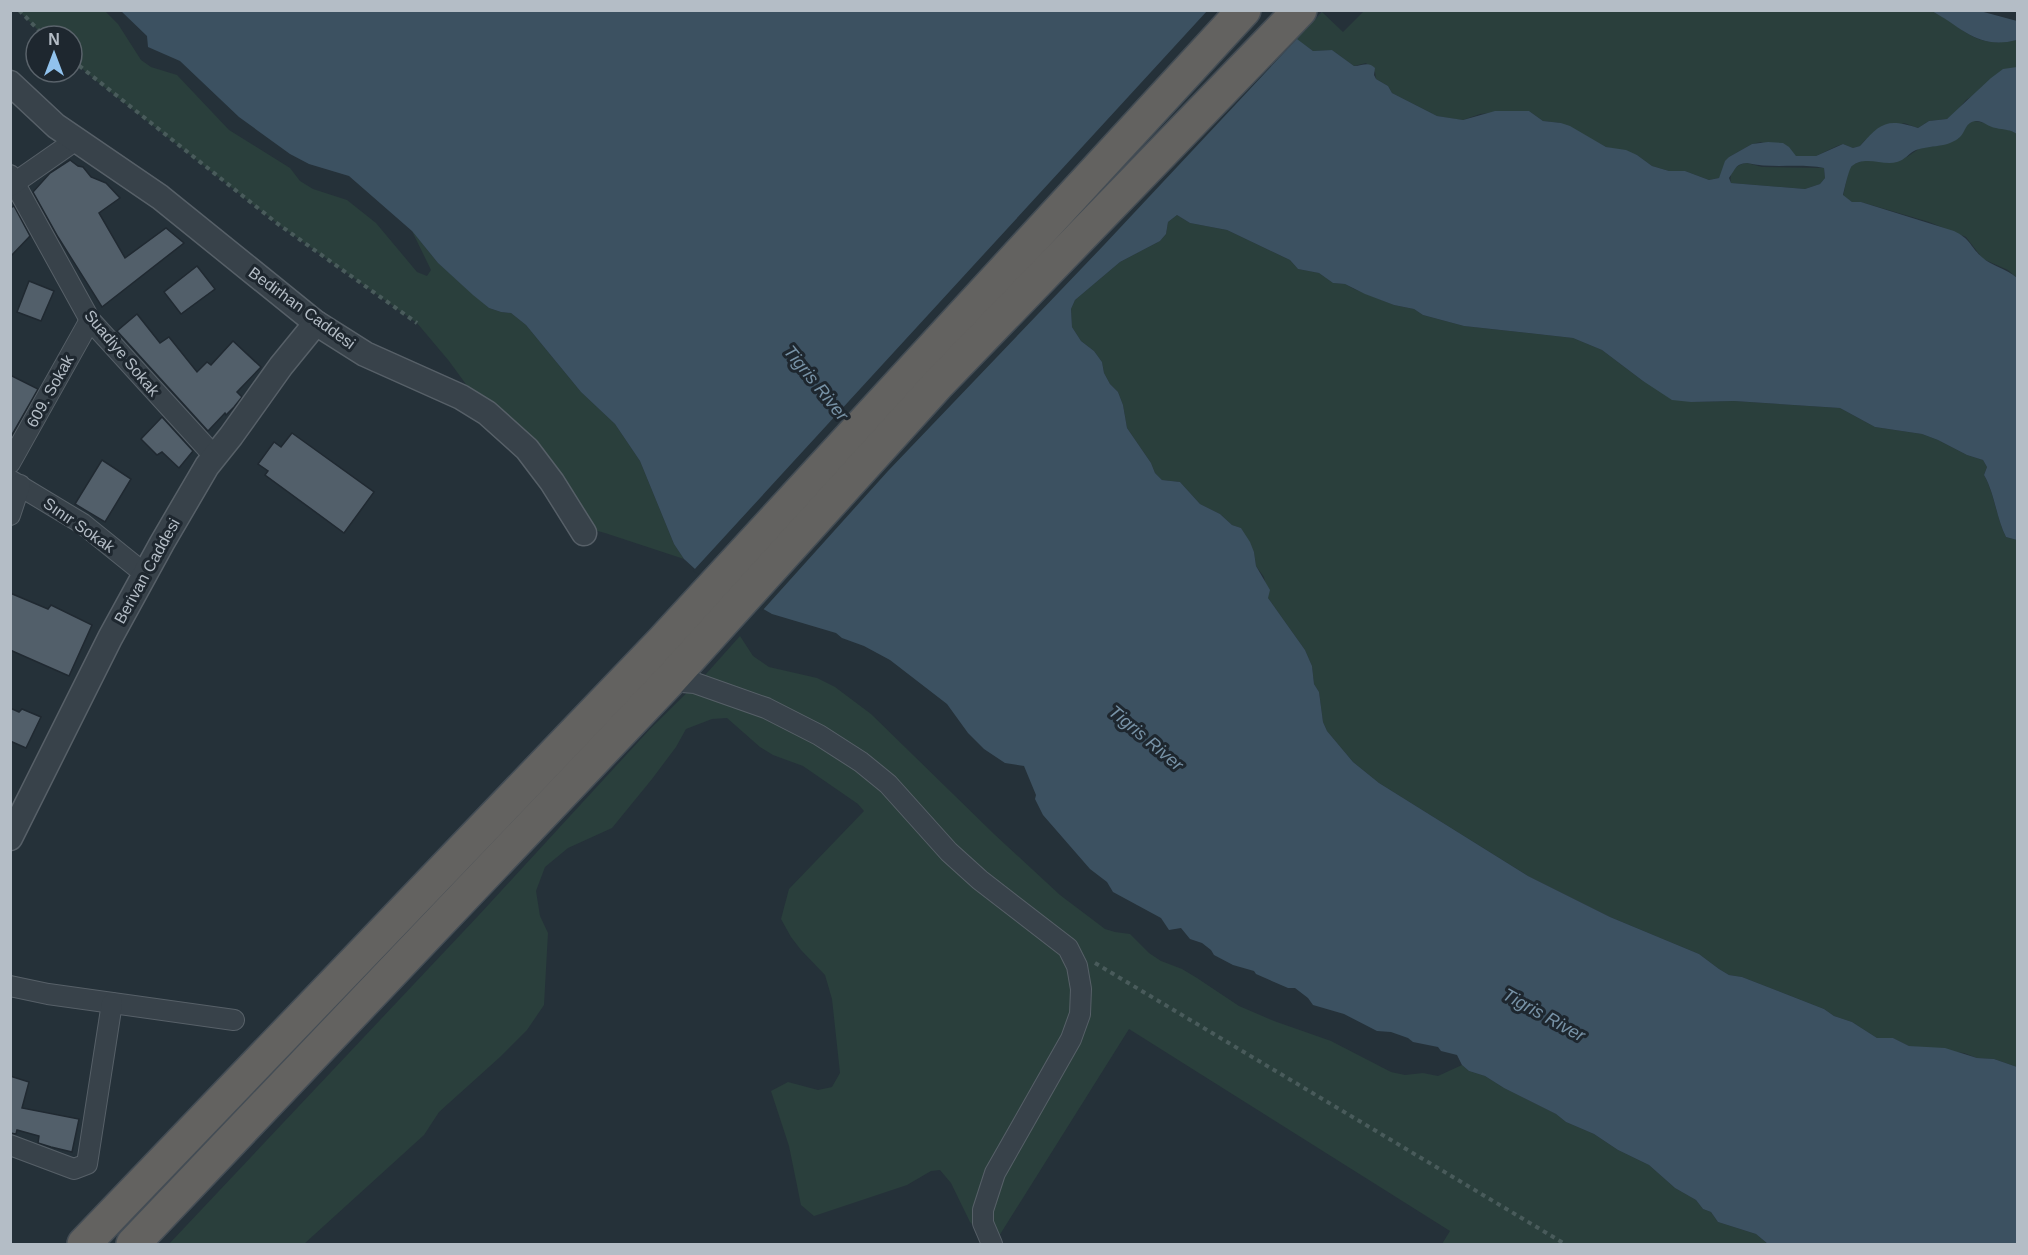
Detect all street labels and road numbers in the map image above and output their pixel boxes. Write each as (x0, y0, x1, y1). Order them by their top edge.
street label: Bedirhan Caddesi (246, 264, 358, 352)
street label: Suadiye Sokak (81, 307, 163, 400)
street label: 609. Sokak (23, 351, 77, 430)
street label: Sınır Sokak (40, 494, 119, 556)
street label: Berivan Caddesi (111, 516, 183, 626)

